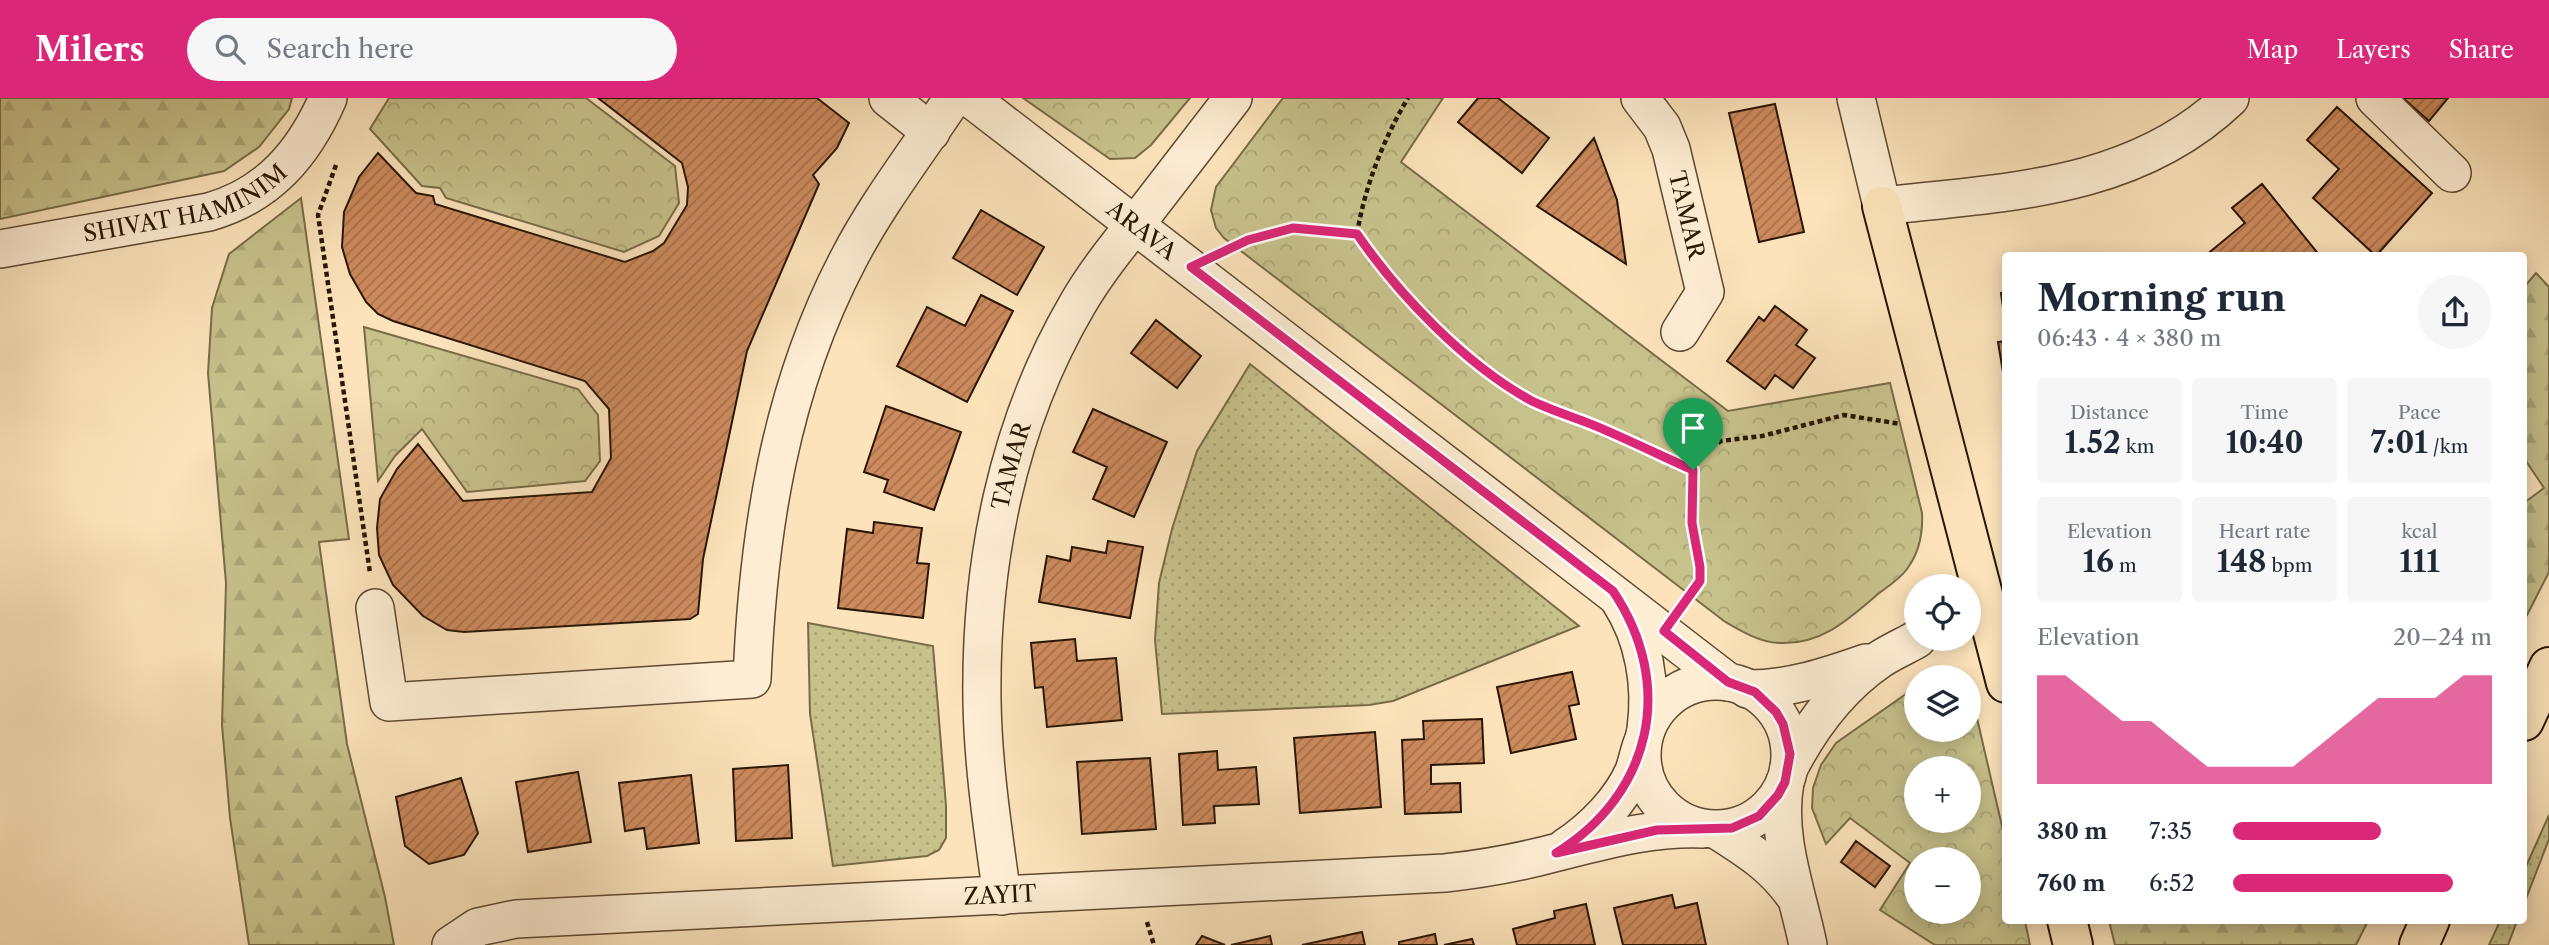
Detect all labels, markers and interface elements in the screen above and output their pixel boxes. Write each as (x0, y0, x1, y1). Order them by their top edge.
search box (187, 18, 677, 81)
text: Milers (35, 29, 145, 70)
icon: search (211, 30, 249, 68)
text: Search here (267, 33, 414, 65)
text: Map (2247, 35, 2298, 64)
text: Layers (2336, 35, 2411, 64)
text: Share (2449, 35, 2514, 64)
street label: SHIVAT HAMINIM (81, 158, 293, 248)
street label: TAMAR (1663, 168, 1711, 263)
street label: ARAVA (1101, 194, 1183, 267)
text: Morning run (2037, 274, 2286, 321)
button: share (2418, 275, 2492, 349)
text: 06:43 · 4 × 380 m (2037, 324, 2221, 352)
pin (1663, 398, 1723, 470)
text: Distance (2070, 401, 2149, 424)
text: Time (2240, 401, 2289, 424)
text: Pace (2398, 401, 2441, 424)
icon: arrive (1674, 409, 1712, 447)
street label: TAMAR (986, 417, 1037, 512)
text: 1.52 (2065, 424, 2121, 461)
text: 10:40 (2225, 424, 2304, 461)
text: 7:01 (2371, 424, 2428, 461)
text: km (2121, 435, 2154, 458)
text: /km (2428, 435, 2468, 458)
text: Elevation (2067, 520, 2152, 543)
text: Heart rate (2219, 520, 2310, 543)
text: kcal (2402, 520, 2437, 543)
text: 16 (2082, 543, 2114, 580)
text: 148 (2217, 543, 2266, 580)
text: 111 (2399, 543, 2440, 580)
text: m (2114, 554, 2137, 577)
text: bpm (2266, 554, 2312, 577)
map controls (1904, 574, 1981, 924)
button: locate (1904, 574, 1981, 651)
text: Elevation (2037, 623, 2140, 651)
text: 20–24 m (2393, 623, 2492, 651)
button: layers (1904, 665, 1981, 742)
button: + (1904, 756, 1981, 833)
text: 380 m (2037, 817, 2108, 845)
text: 7:35 (2149, 817, 2192, 845)
button: − (1904, 847, 1981, 924)
text: 760 m (2037, 869, 2106, 897)
text: 6:52 (2149, 869, 2195, 897)
street label: ZAYIT (963, 879, 1038, 911)

